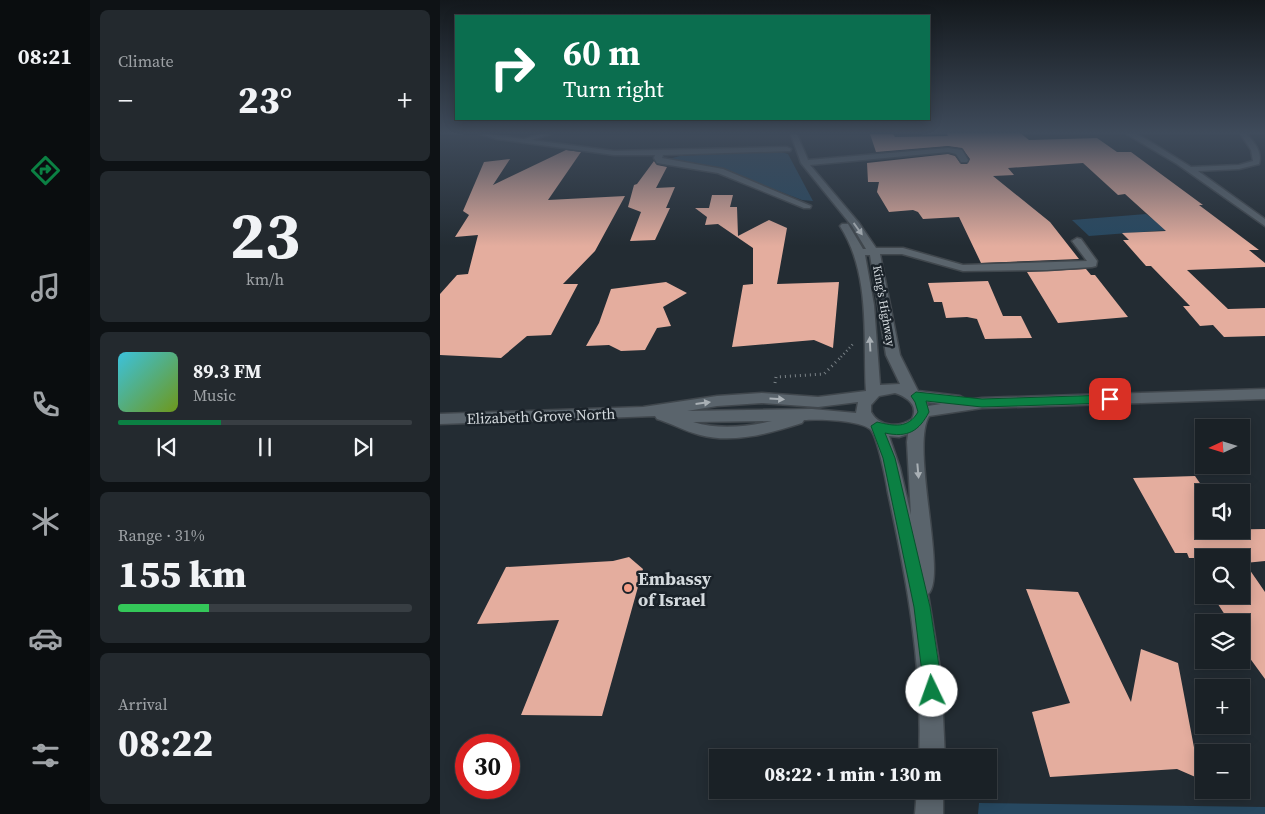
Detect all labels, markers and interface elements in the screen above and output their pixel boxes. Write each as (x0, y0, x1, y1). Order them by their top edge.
text: 60 m (563, 29, 640, 77)
icon: right (480, 35, 545, 100)
text: 08:21 (18, 41, 72, 71)
text: Climate (118, 50, 174, 72)
text: 23° (238, 74, 292, 126)
text: Turn right (563, 74, 664, 104)
text: − (118, 81, 133, 119)
text: + (397, 81, 412, 119)
icon: directions (28, 153, 63, 188)
text: 23 (230, 191, 300, 280)
one-way arrow (853, 222, 864, 235)
street label: King's Highway (869, 264, 899, 349)
text: km/h (246, 268, 284, 290)
icon: music (28, 270, 63, 305)
one-way arrow (865, 336, 873, 352)
text: 89.3 FM (193, 358, 262, 384)
pin (1089, 378, 1131, 420)
text: Music (193, 384, 236, 406)
icon: arrive (1096, 385, 1124, 413)
icon: phone (28, 387, 63, 422)
one-way arrow (769, 396, 785, 404)
one-way arrow (695, 399, 711, 407)
street label: Elizabeth Grove North (466, 403, 616, 429)
north arrow (1195, 419, 1250, 474)
map controls (1195, 419, 1250, 799)
icon: previous (153, 433, 181, 461)
icon: pause (251, 433, 279, 461)
icon: next (349, 433, 377, 461)
one-way arrow (914, 464, 922, 480)
button: sound (1195, 484, 1250, 539)
icon: climate (28, 504, 63, 539)
text: Range · 31% (118, 524, 205, 546)
text: 155 km (118, 548, 246, 600)
button: search (1195, 549, 1250, 604)
place label: Embassy of Israel (638, 566, 712, 612)
marker: Embassy of Israel (622, 582, 634, 594)
button: layers (1195, 614, 1250, 669)
icon: car (28, 621, 63, 656)
position arrow (905, 664, 957, 716)
button: + (1195, 679, 1250, 734)
text: Arrival (118, 693, 167, 715)
text: 08:22 (118, 717, 213, 769)
speed limit sign: 30 (455, 734, 520, 799)
icon: filters (28, 738, 63, 773)
button: − (1195, 744, 1250, 799)
text: 08:22 · 1 min · 130 m (764, 761, 942, 787)

